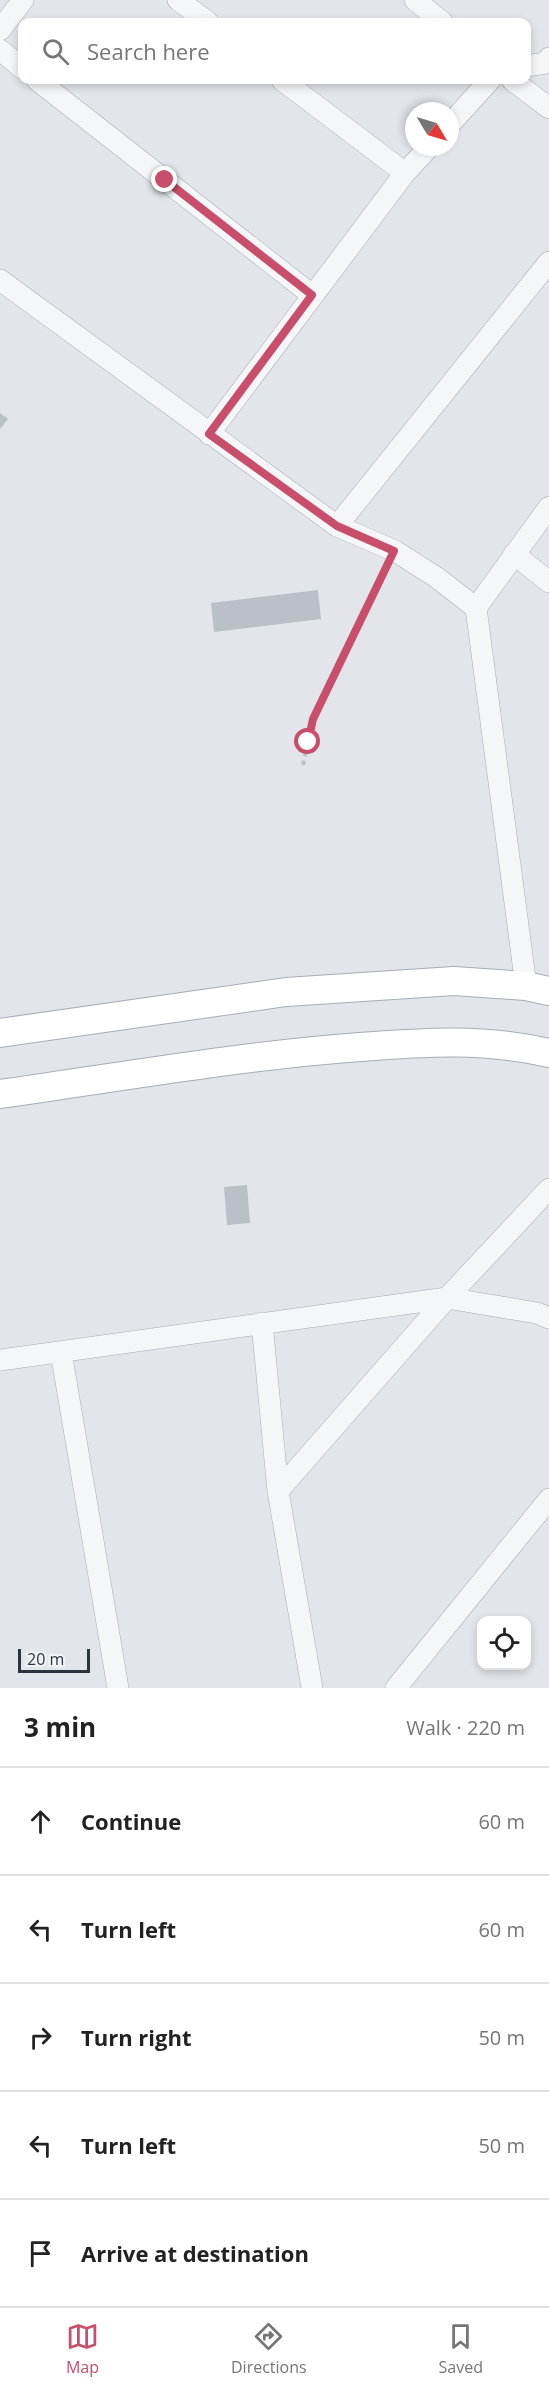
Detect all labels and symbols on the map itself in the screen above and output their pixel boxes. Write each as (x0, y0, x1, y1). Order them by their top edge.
north arrow (405, 102, 459, 156)
route end (151, 166, 177, 192)
route start (294, 728, 320, 754)
scale bar (18, 1646, 90, 1674)

